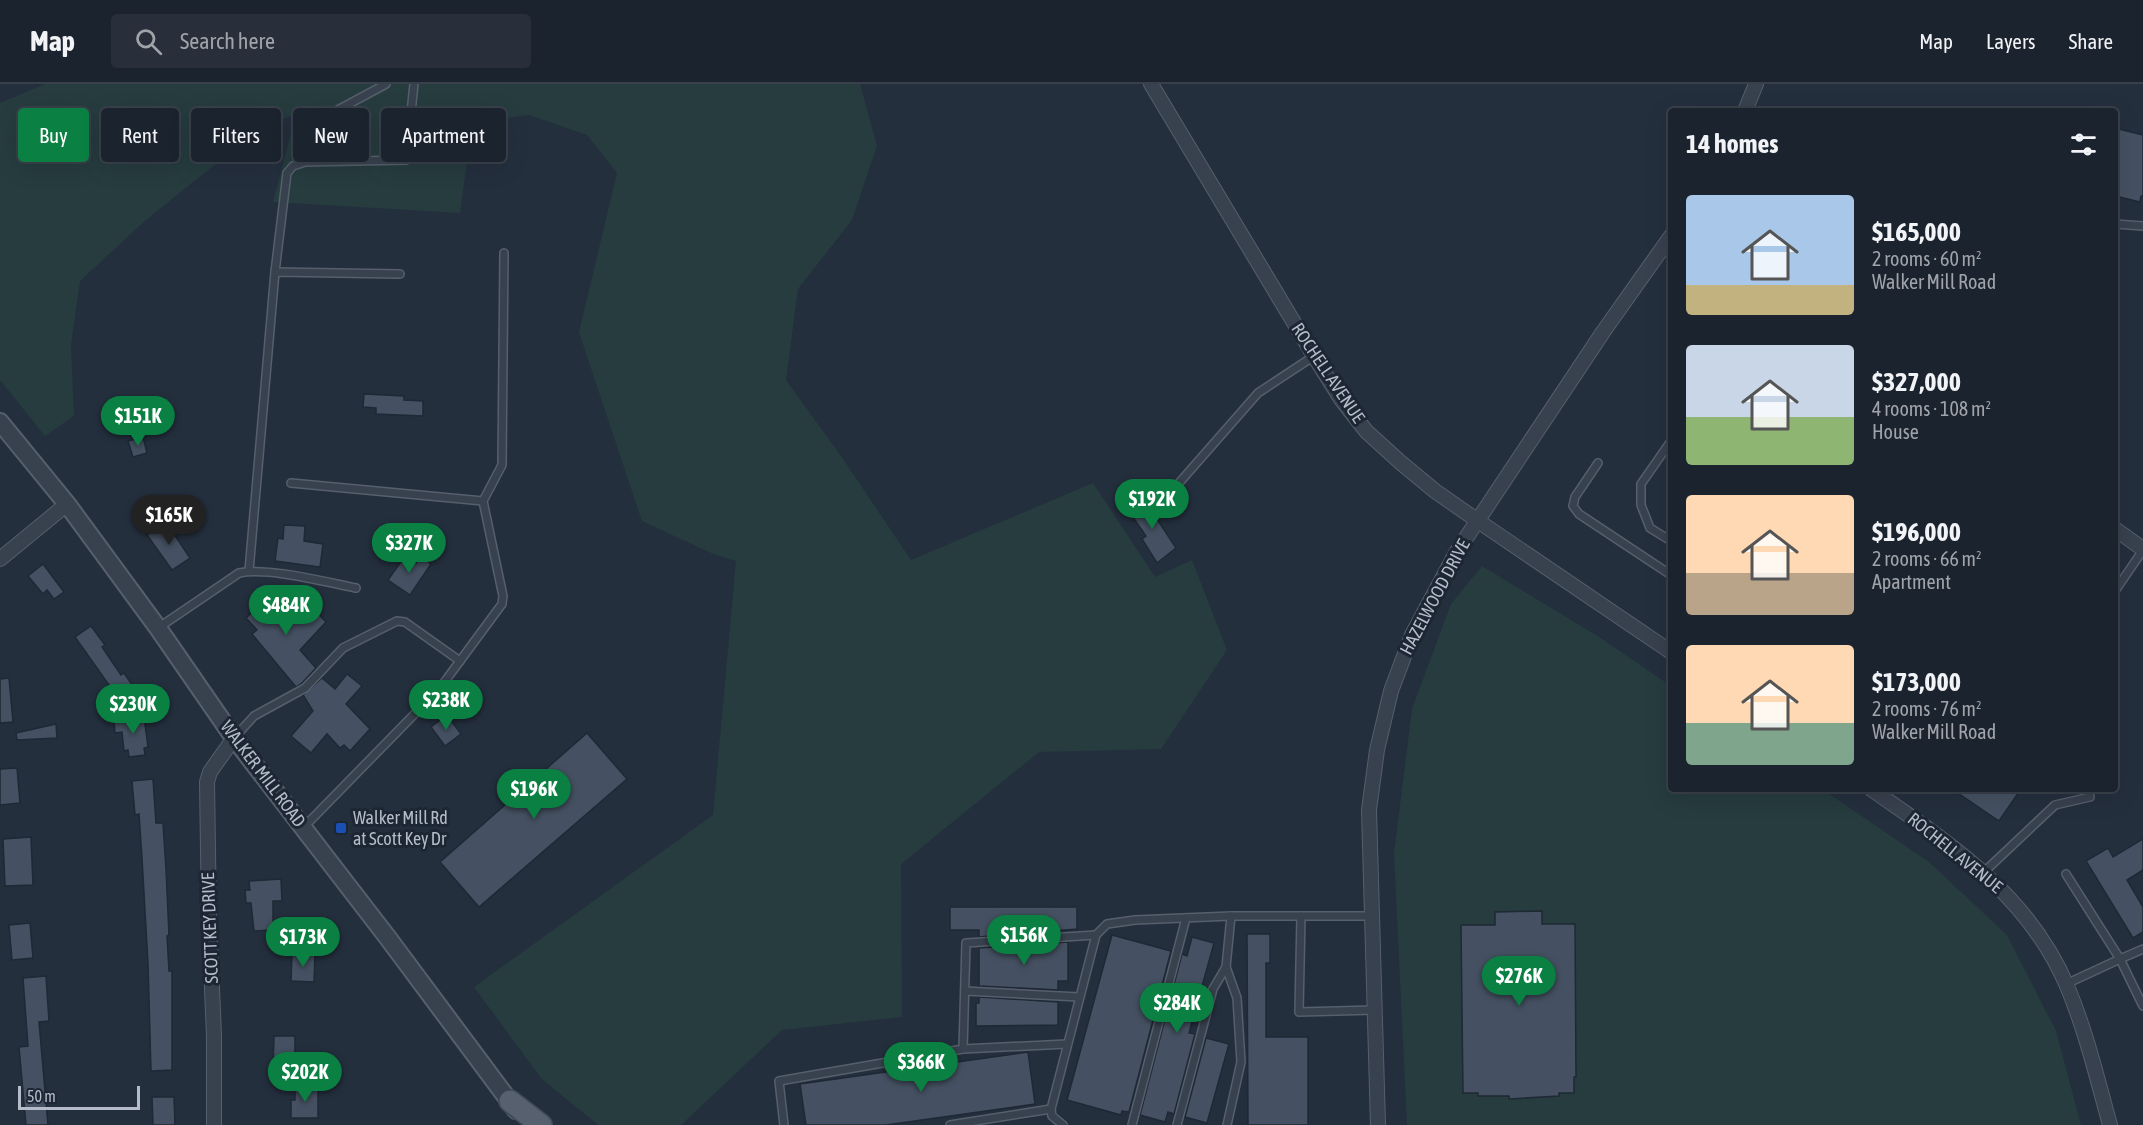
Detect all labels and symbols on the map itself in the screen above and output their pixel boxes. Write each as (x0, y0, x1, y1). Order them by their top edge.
street label: ROCHELL AVENUE (1287, 319, 1370, 427)
pin: $151K (96, 396, 180, 447)
pin: $192K (1110, 479, 1194, 530)
pin: $165K (127, 495, 211, 546)
pin: $327K (367, 523, 451, 574)
street label: HAZELWOOD DRIVE (1395, 535, 1474, 658)
pin: $484K (244, 585, 328, 636)
pin: $238K (404, 680, 488, 731)
pin: $230K (91, 684, 175, 735)
street label: WALKER MILL ROAD (217, 716, 310, 831)
pin: $196K (492, 769, 576, 820)
place label: Walker Mill Rd at Scott Key Dr (353, 807, 448, 849)
street label: ROCHELL AVENUE (1904, 808, 2007, 897)
marker: Walker Mill Rd at Scott Key Dr (334, 821, 348, 835)
street label: SCOTT KEY DRIVE (197, 872, 222, 984)
pin: $156K (982, 915, 1066, 966)
pin: $173K (261, 917, 345, 968)
pin: $276K (1477, 956, 1561, 1007)
pin: $284K (1135, 983, 1219, 1034)
pin: $366K (879, 1042, 963, 1093)
pin: $202K (263, 1052, 347, 1103)
scale bar (18, 1083, 140, 1110)

